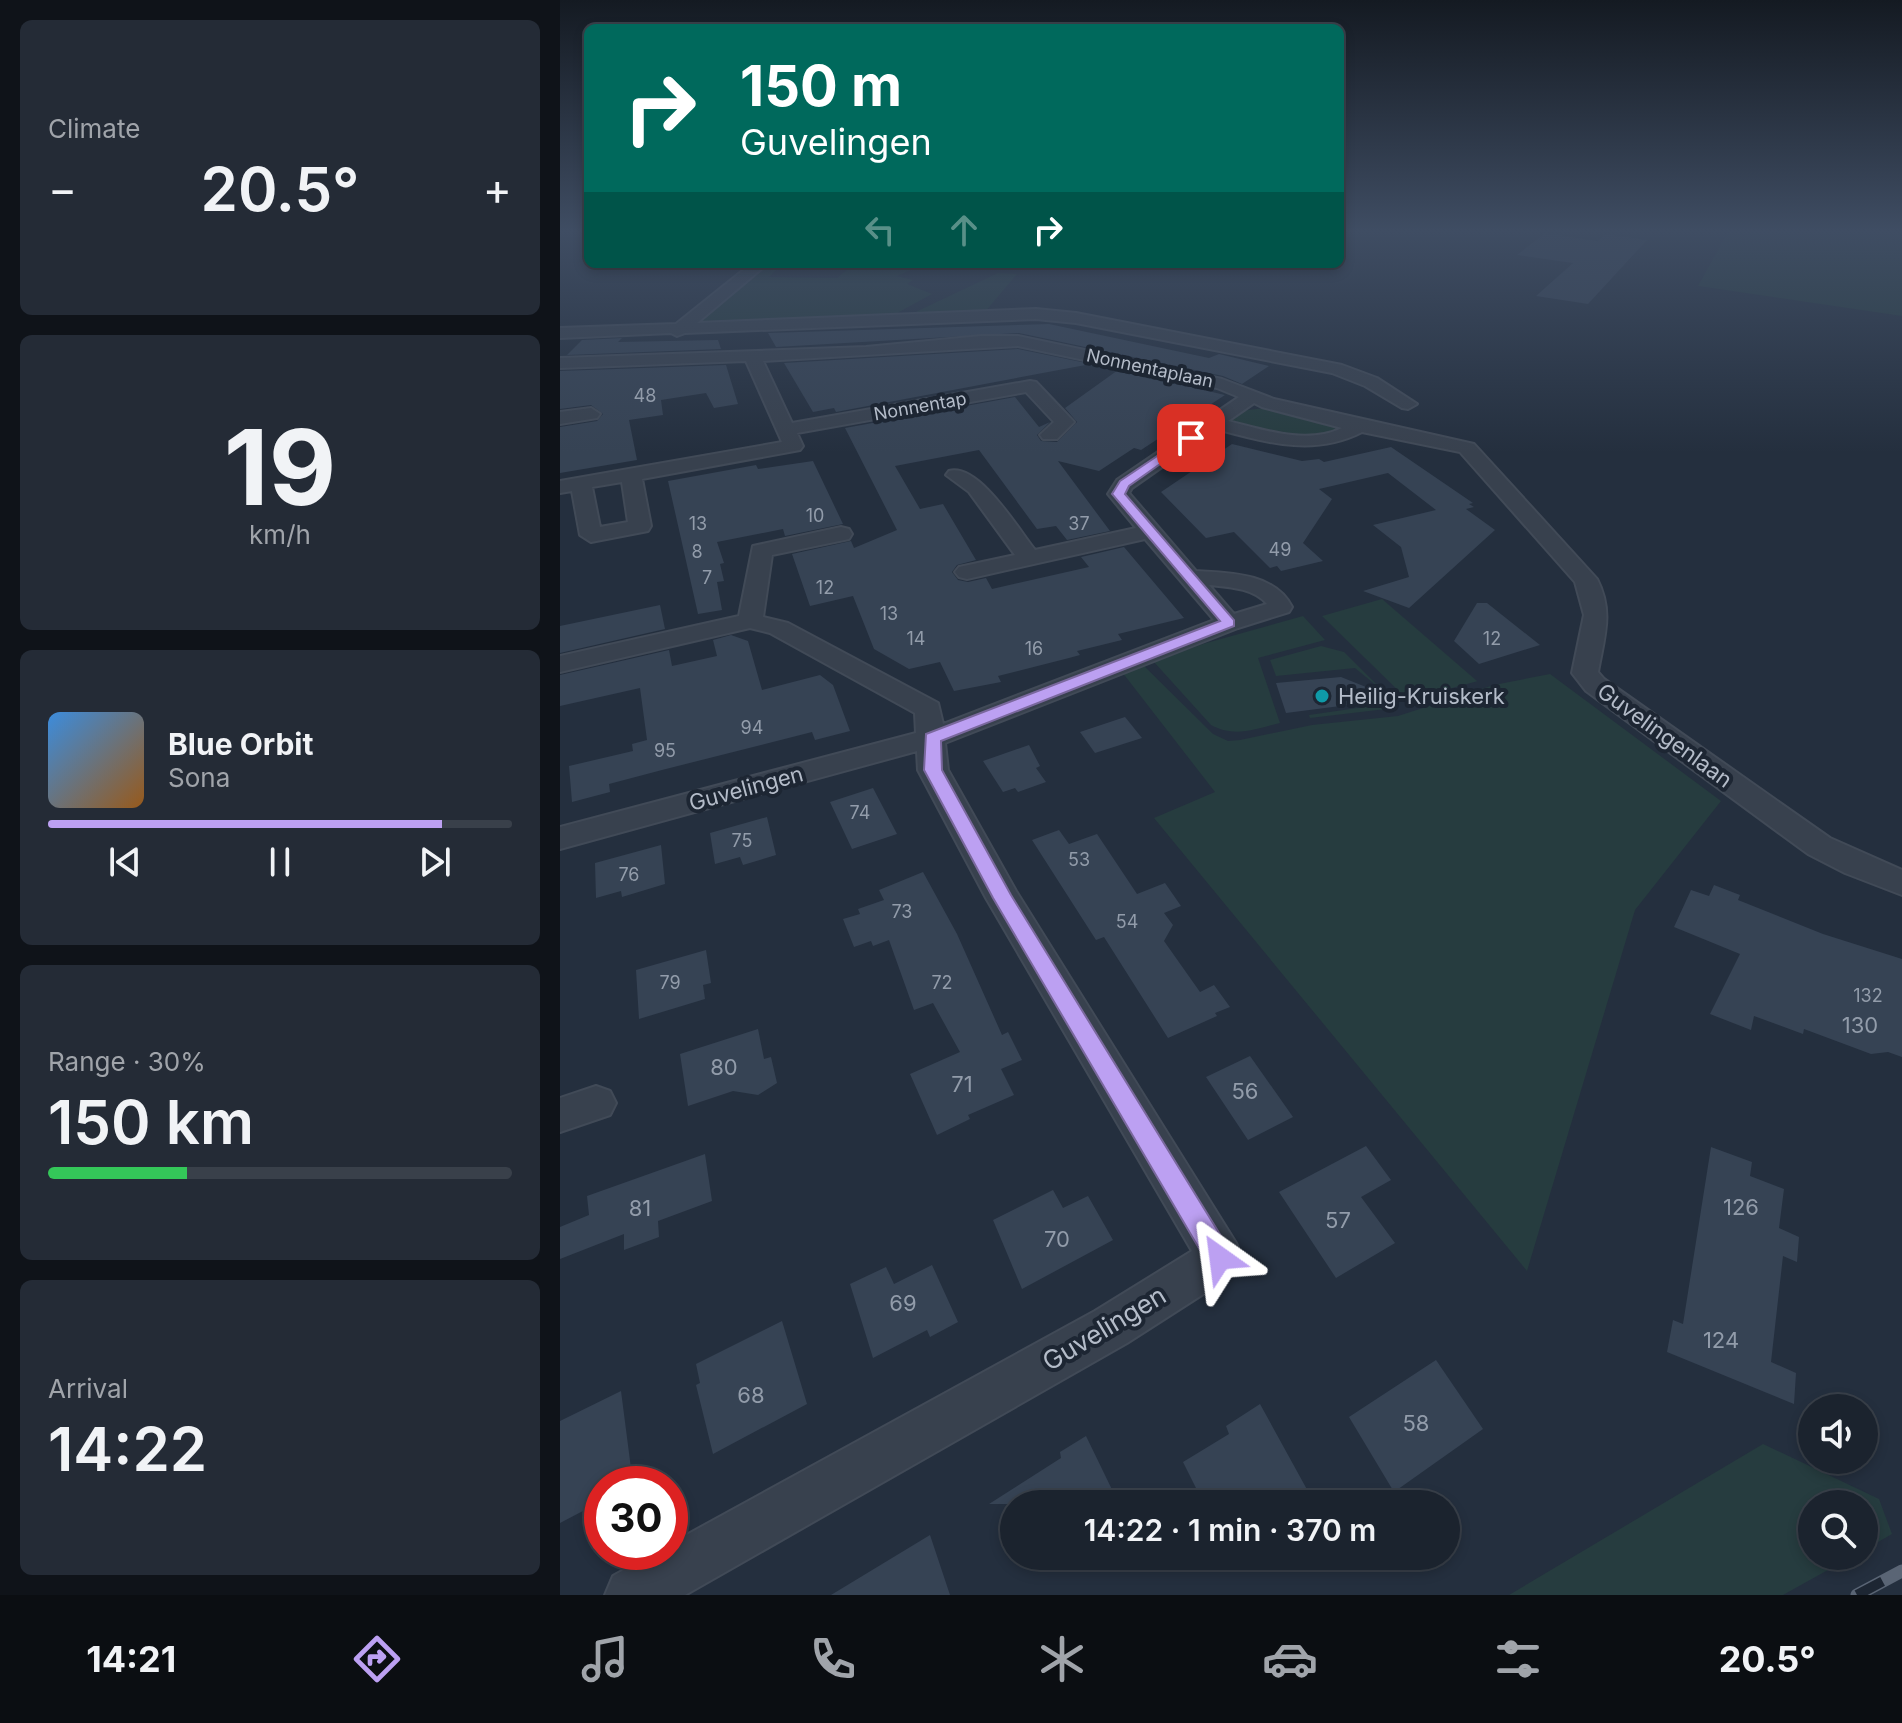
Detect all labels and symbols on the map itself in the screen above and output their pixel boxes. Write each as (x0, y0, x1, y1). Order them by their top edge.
street label: Nonnentaplaan (1085, 344, 1215, 392)
house number: 48 (634, 385, 656, 406)
street label: Nonnentap (872, 388, 968, 424)
pin (1157, 404, 1225, 472)
house number: 10 (806, 505, 824, 526)
house number: 13 (689, 513, 707, 534)
house number: 37 (1068, 513, 1090, 534)
house number: 49 (1269, 539, 1291, 560)
house number: 8 (691, 541, 703, 562)
house number: 7 (702, 567, 712, 588)
house number: 12 (816, 577, 834, 598)
house number: 13 (880, 603, 898, 624)
house number: 14 (907, 628, 925, 649)
house number: 12 (1483, 628, 1501, 649)
house number: 16 (1025, 638, 1043, 659)
street label: Guvelingenlaan (1593, 677, 1737, 793)
place label: Heilig-Kruiskerk (1338, 683, 1505, 709)
marker: Heilig-Kruiskerk (1313, 687, 1331, 705)
house number: 94 (741, 717, 763, 738)
house number: 95 (654, 740, 676, 761)
street label: Guvelingen (686, 760, 806, 816)
house number: 74 (850, 802, 870, 823)
house number: 75 (732, 830, 752, 851)
house number: 53 (1068, 849, 1090, 870)
house number: 76 (618, 864, 640, 885)
house number: 73 (891, 901, 913, 922)
house number: 54 (1116, 911, 1138, 932)
house number: 79 (659, 972, 681, 993)
house number: 72 (931, 972, 953, 993)
house number: 132 (1853, 985, 1883, 1006)
house number: 130 (1842, 1012, 1878, 1038)
house number: 80 (710, 1054, 738, 1080)
house number: 71 (951, 1071, 973, 1097)
house number: 56 (1231, 1078, 1259, 1104)
house number: 126 (1723, 1194, 1759, 1220)
house number: 81 (629, 1195, 651, 1221)
house number: 57 (1325, 1207, 1351, 1233)
position arrow (1178, 1216, 1262, 1300)
house number: 70 (1044, 1226, 1070, 1252)
street label: Guvelingen (1037, 1279, 1171, 1377)
house number: 69 (889, 1290, 917, 1316)
house number: 124 (1703, 1327, 1739, 1353)
house number: 68 (737, 1382, 765, 1408)
house number: 58 (1403, 1410, 1429, 1436)
speed limit sign: 30 (584, 1466, 688, 1570)

